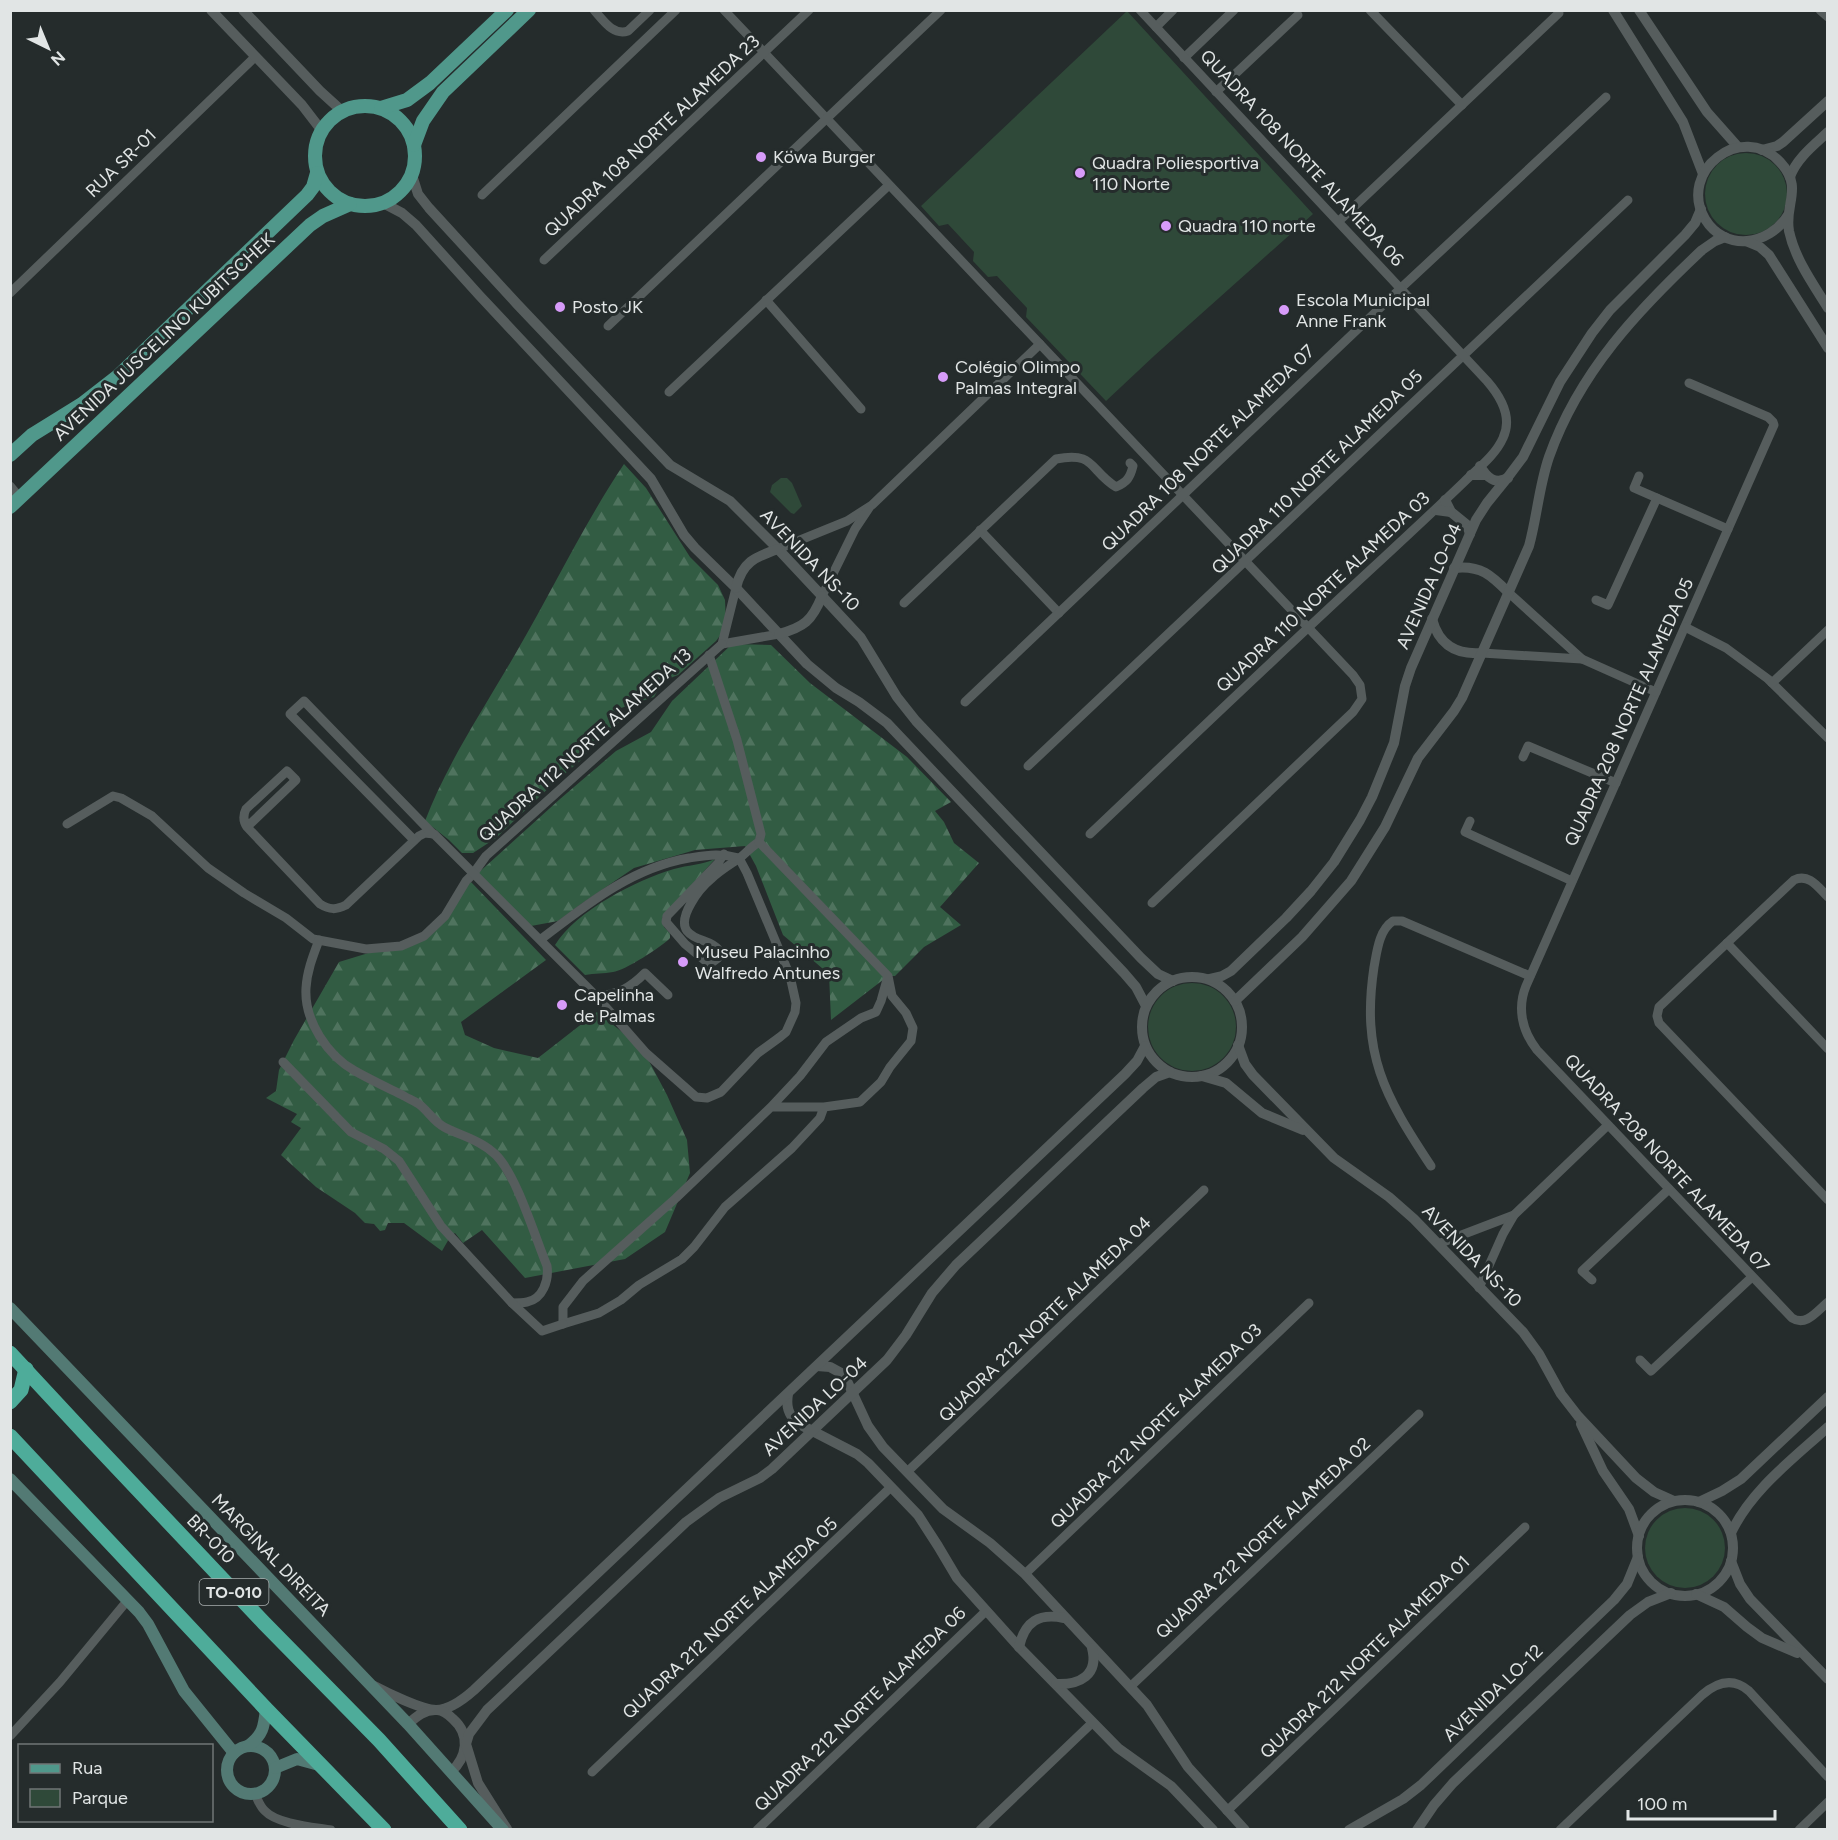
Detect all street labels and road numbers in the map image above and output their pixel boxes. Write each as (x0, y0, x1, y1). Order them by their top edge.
street label: QUADRA 108 NORTE ALAMEDA 23 (540, 30, 764, 242)
street label: QUADRA 108 NORTE ALAMEDA 06 (1196, 45, 1408, 271)
street label: RUA SR-01 (81, 124, 161, 202)
street label: AVENIDA JUSCELINO KUBITSCHEK (49, 229, 279, 445)
street label: QUADRA 108 NORTE ALAMEDA 07 (1097, 340, 1319, 556)
street label: QUADRA 110 NORTE ALAMEDA 05 (1207, 365, 1427, 579)
street label: QUADRA 110 NORTE ALAMEDA 03 (1212, 487, 1434, 697)
street label: AVENIDA NS-10 (756, 504, 864, 616)
street label: AVENIDA LO-04 (1391, 520, 1467, 652)
street label: QUADRA 208 NORTE ALAMEDA 05 (1560, 575, 1698, 849)
street label: QUADRA 112 NORTE ALAMEDA 13 (474, 644, 696, 846)
street label: QUADRA 208 NORTE ALAMEDA 07 (1560, 1049, 1774, 1277)
street label: AVENIDA NS-10 (1418, 1200, 1526, 1312)
street label: QUADRA 212 NORTE ALAMEDA 04 (934, 1211, 1156, 1427)
street label: QUADRA 212 NORTE ALAMEDA 03 (1046, 1319, 1266, 1533)
street label: AVENIDA LO-04 (758, 1352, 872, 1460)
street label: QUADRA 212 NORTE ALAMEDA 02 (1151, 1433, 1375, 1643)
street label: MARGINAL DIREITA (207, 1489, 335, 1621)
street label: BR-010 (182, 1510, 240, 1568)
street label: QUADRA 212 NORTE ALAMEDA 05 (618, 1512, 842, 1724)
street label: QUADRA 212 NORTE ALAMEDA 01 (1256, 1551, 1474, 1763)
road number: TO-010 (200, 1579, 268, 1605)
street label: QUADRA 212 NORTE ALAMEDA 06 (750, 1602, 970, 1816)
street label: AVENIDA LO-12 (1438, 1640, 1548, 1746)

